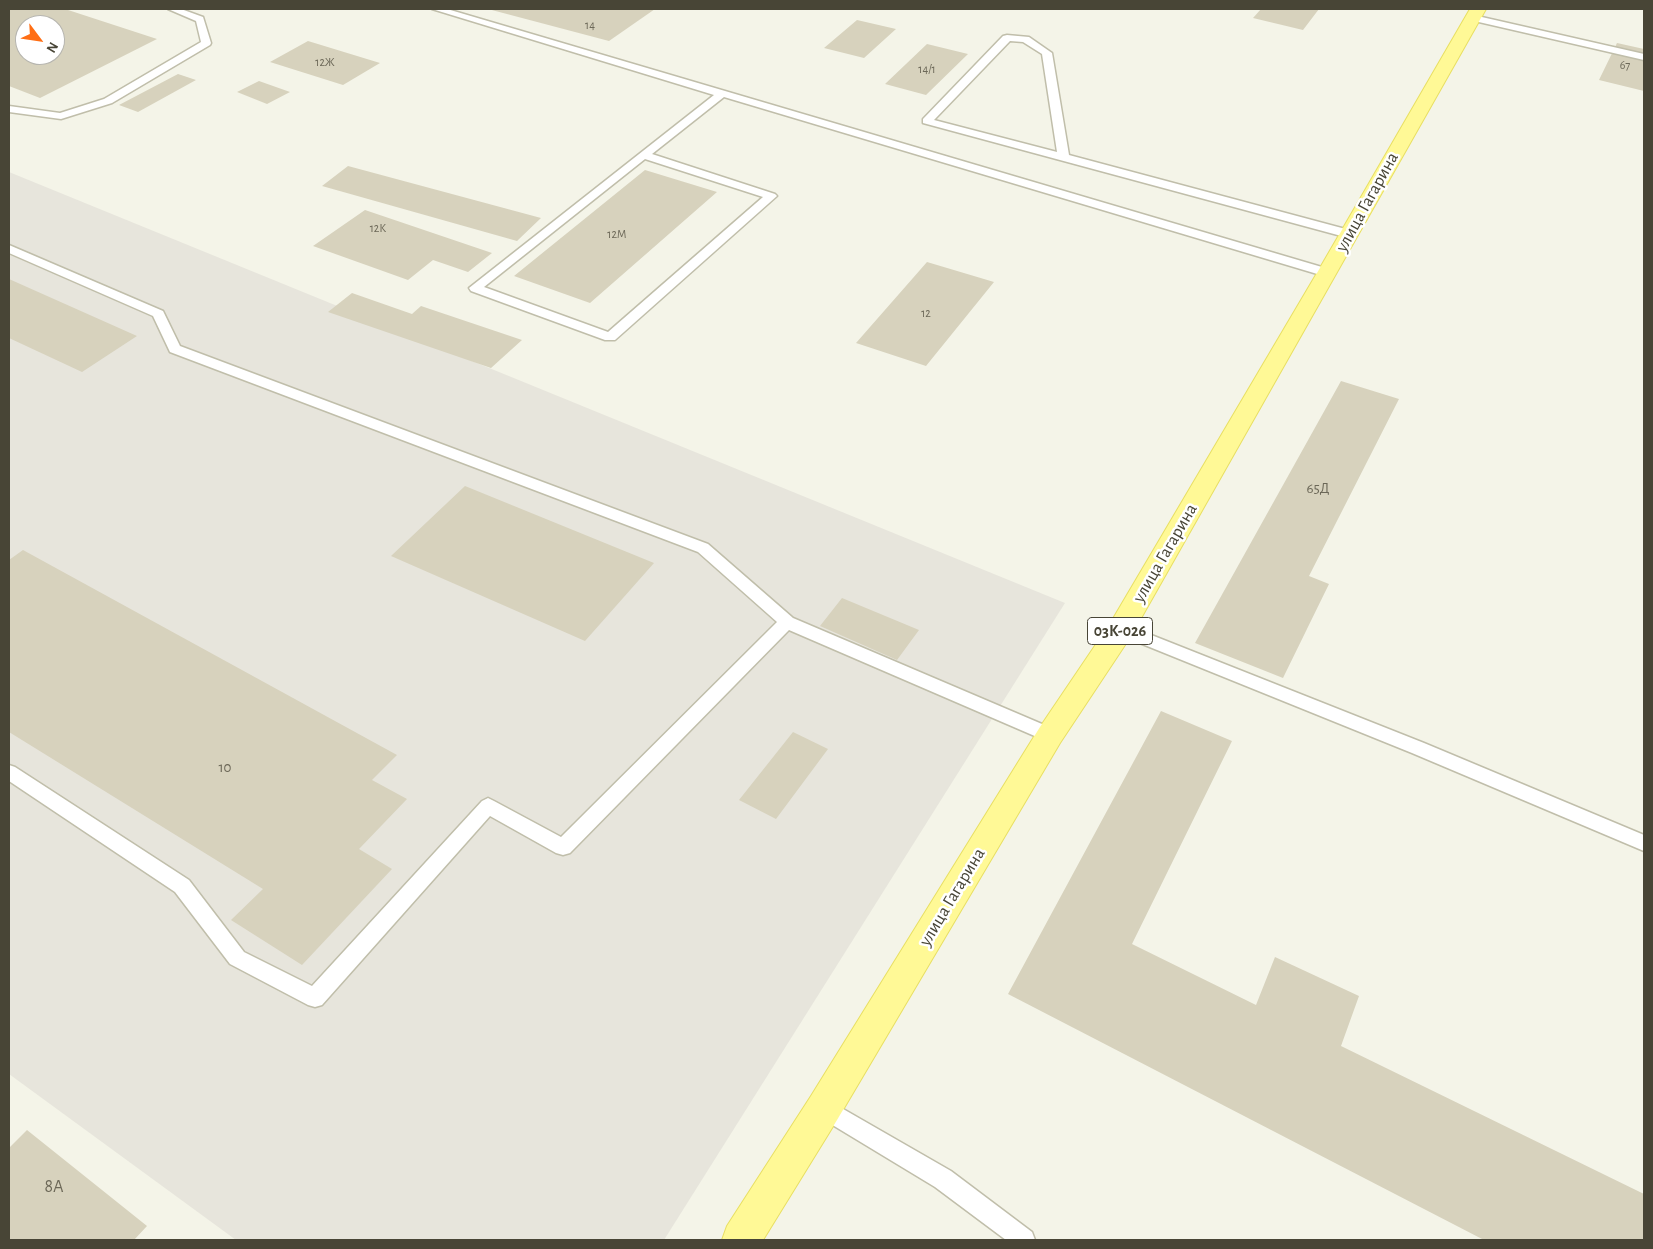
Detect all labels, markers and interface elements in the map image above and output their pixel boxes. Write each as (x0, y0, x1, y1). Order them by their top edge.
north arrow (15, 15, 65, 65)
house number: 14 (585, 18, 595, 32)
text: N (43, 39, 61, 55)
house number: 12Ж (315, 55, 335, 69)
house number: 67 (1620, 58, 1630, 72)
house number: 14/1 (918, 62, 936, 76)
street label: улица Гагарина (1331, 148, 1403, 256)
house number: 12К (370, 221, 386, 235)
house number: 12М (607, 227, 627, 241)
house number: 12 (921, 306, 931, 320)
house number: 65Д (1306, 479, 1330, 497)
street label: улица Гагарина (1128, 500, 1202, 606)
road number: 03К-026 (1088, 618, 1152, 644)
house number: 10 (218, 758, 232, 776)
street label: улица Гагарина (914, 844, 990, 950)
house number: 8А (44, 1176, 64, 1198)

